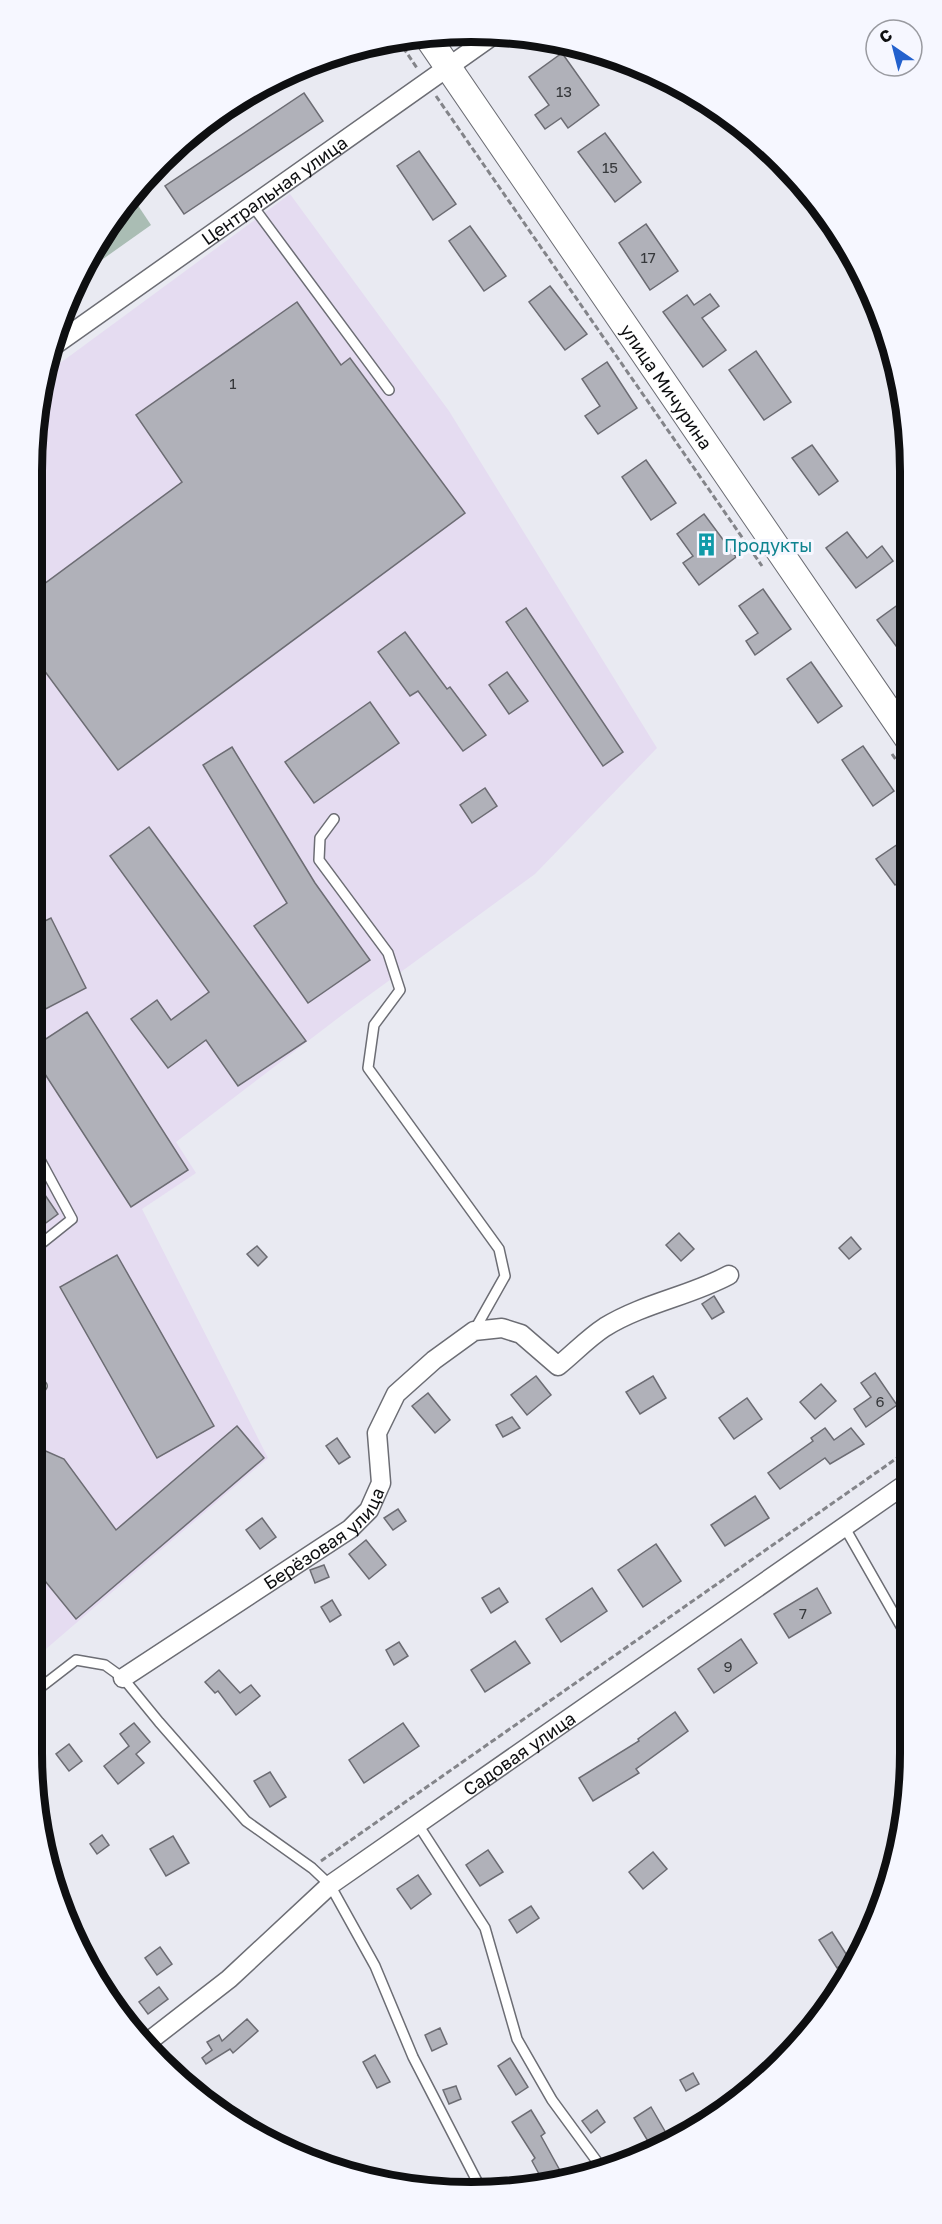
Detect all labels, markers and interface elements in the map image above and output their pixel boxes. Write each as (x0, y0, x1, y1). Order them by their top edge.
north arrow (864, 18, 924, 78)
text: С (875, 24, 896, 47)
house number: 13 (556, 82, 572, 100)
street label: Центральная улица (197, 131, 351, 249)
house number: 15 (602, 158, 618, 176)
house number: 17 (640, 248, 656, 266)
street label: улица Мичурина (616, 320, 717, 453)
house number: 1 (229, 374, 237, 392)
building icon: Продукты (693, 532, 719, 558)
place label: Продукты (724, 534, 812, 556)
house number: 6 (875, 1392, 885, 1410)
street label: Берёзовая улица (259, 1484, 389, 1594)
house number: 7 (799, 1604, 807, 1622)
house number: 9 (723, 1657, 733, 1675)
street label: Садовая улица (459, 1707, 580, 1800)

